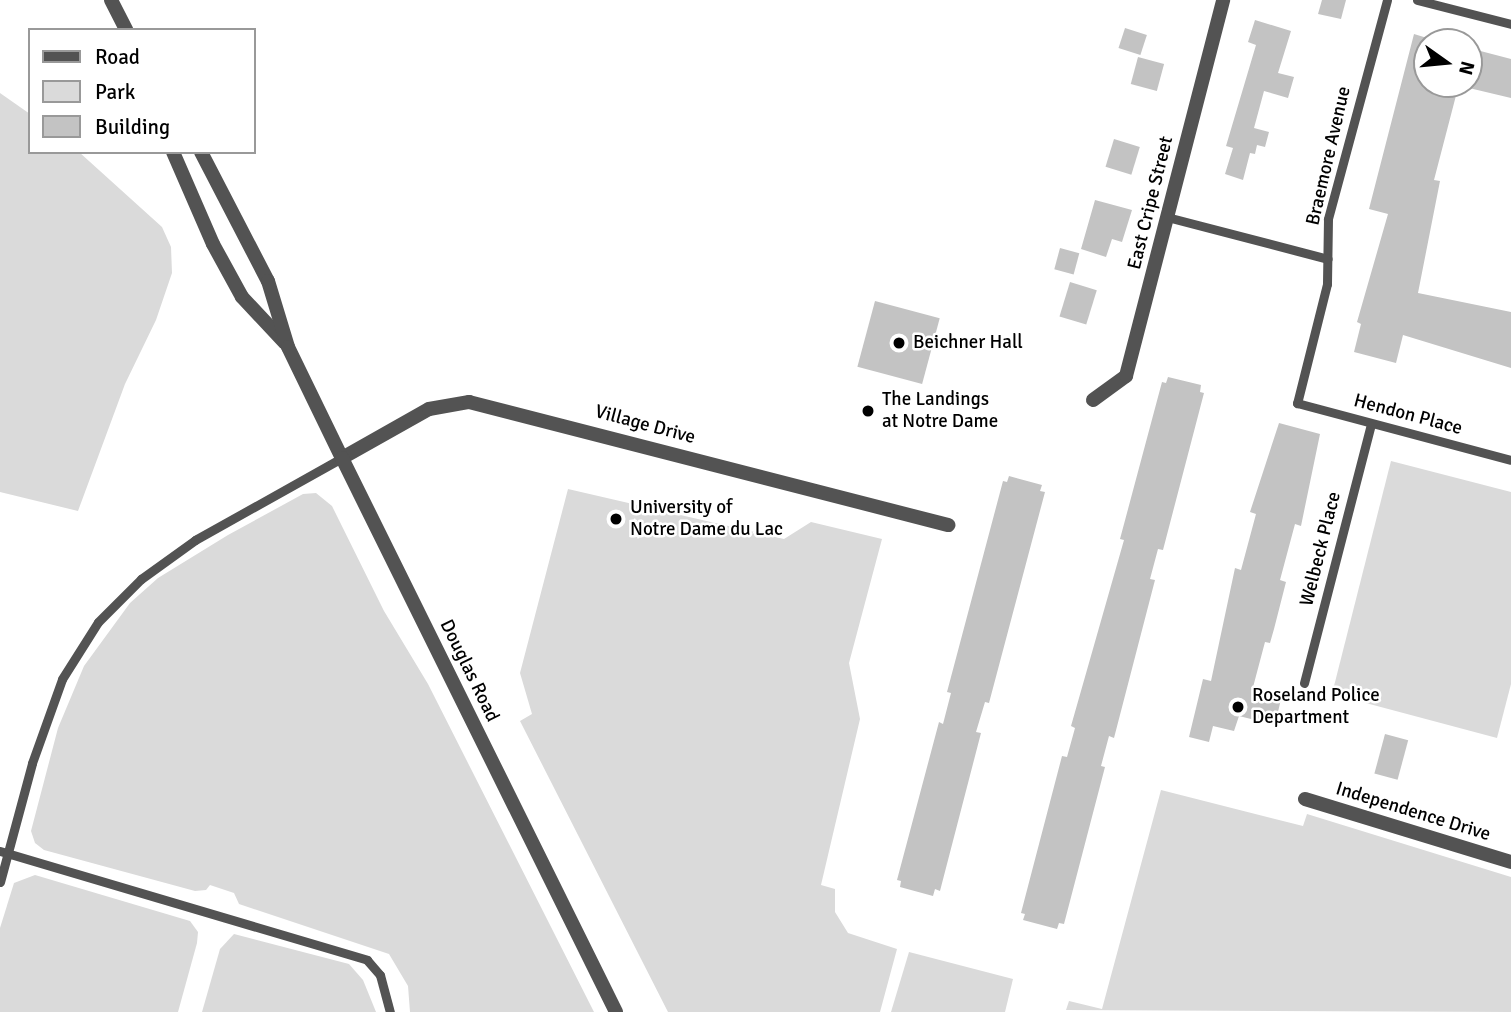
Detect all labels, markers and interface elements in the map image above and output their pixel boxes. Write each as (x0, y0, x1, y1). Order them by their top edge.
legend (28, 28, 256, 154)
north arrow (1413, 28, 1483, 98)
text: Road (95, 44, 140, 70)
text: N (1453, 58, 1480, 77)
text: Park (95, 79, 135, 105)
street label: Braemore Avenue (1302, 84, 1356, 228)
text: Building (95, 114, 170, 140)
street label: East Cripe Street (1123, 134, 1179, 272)
place label: Beichner Hall (913, 332, 1023, 354)
marker: Beichner Hall (891, 335, 907, 351)
place label: The Landings at Notre Dame (882, 389, 998, 433)
street label: Hendon Place (1351, 390, 1465, 440)
street label: Village Drive (592, 401, 698, 449)
marker: The Landings at Notre Dame (860, 403, 876, 419)
street label: Welbeck Place (1296, 489, 1346, 609)
place label: University of Notre Dame du Lac (630, 497, 783, 541)
marker: University of Notre Dame du Lac (608, 511, 624, 527)
street label: Douglas Road (434, 616, 504, 726)
place label: Roseland Police Department (1252, 685, 1380, 729)
marker: Roseland Police Department (1230, 699, 1246, 715)
street label: Independence Drive (1333, 778, 1493, 846)

